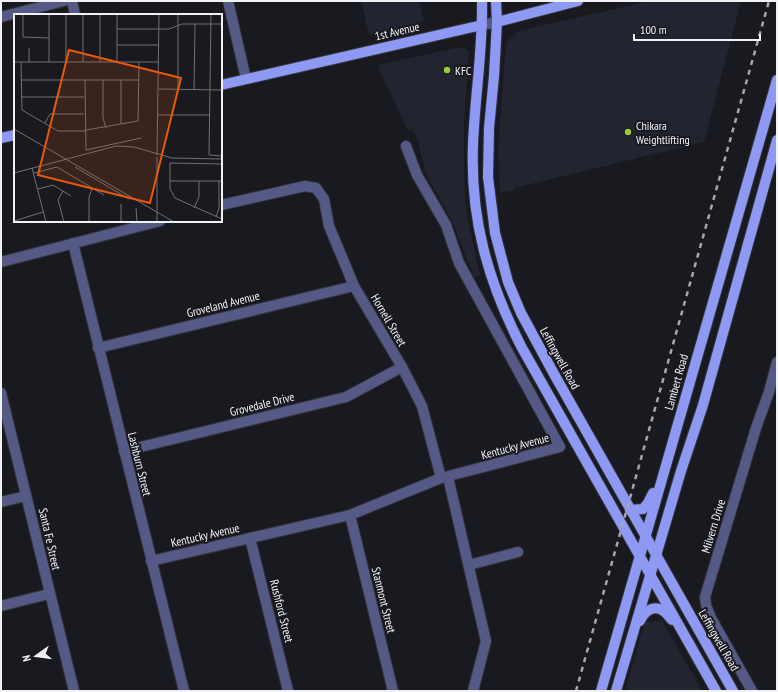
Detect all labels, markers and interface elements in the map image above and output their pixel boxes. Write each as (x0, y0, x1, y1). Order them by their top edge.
inset map (14, 14, 222, 222)
scale bar (634, 16, 760, 42)
street label: 1st Avenue (373, 19, 421, 43)
text: 100 m (640, 22, 667, 37)
place label: KFC (455, 63, 472, 78)
marker: KFC (442, 65, 452, 75)
place label: Chikara Weightlifting (636, 118, 690, 147)
marker: Chikara Weightlifting (623, 127, 633, 137)
street label: Groveland Avenue (185, 288, 261, 320)
street label: Hornell Street (368, 291, 410, 350)
street label: Leffingwell Road (537, 324, 583, 392)
street label: Lambert Road (661, 352, 691, 412)
street label: Grovedale Drive (228, 389, 296, 419)
street label: Lashburn Street (125, 430, 155, 498)
street label: Kentucky Avenue (479, 430, 551, 462)
street label: Milvern Drive (698, 497, 728, 555)
street label: Santa Fe Street (36, 507, 65, 572)
street label: Kentucky Avenue (169, 520, 241, 550)
street label: Stanmont Street (369, 565, 400, 635)
street label: Rushford Street (267, 578, 297, 645)
street label: Leffingwell Road (695, 606, 743, 674)
north arrow (16, 636, 56, 676)
text: N (19, 654, 34, 663)

